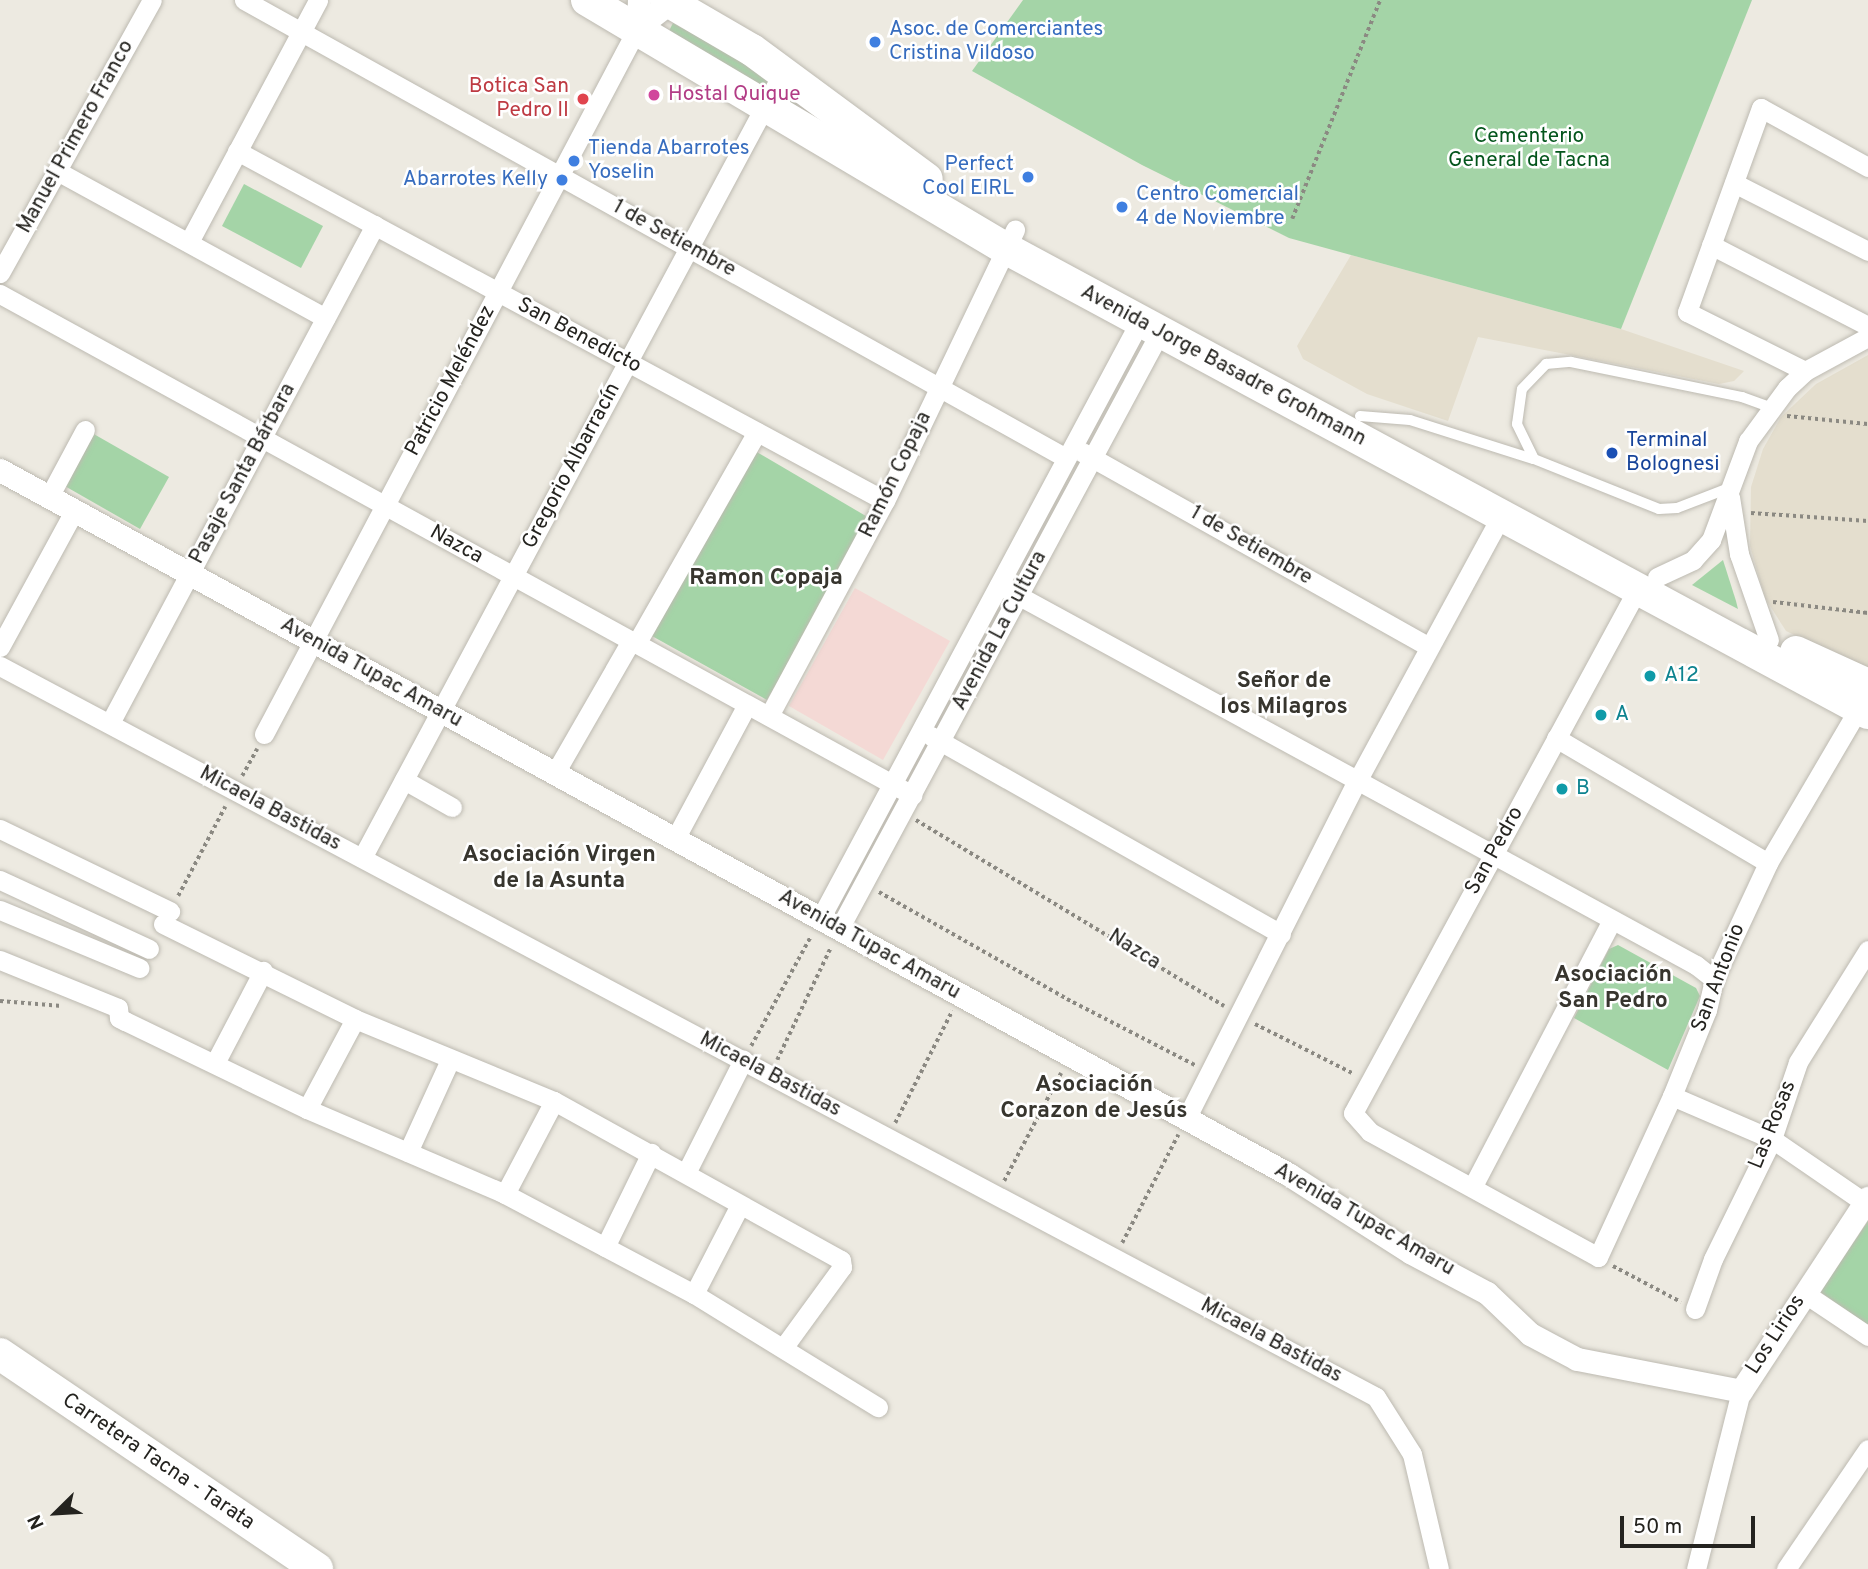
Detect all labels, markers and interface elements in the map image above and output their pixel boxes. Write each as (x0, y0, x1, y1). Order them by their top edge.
place label: Asoc. de Comerciantes Cristina Vildoso (889, 17, 1103, 67)
marker: Asoc. de Comerciantes Cristina Vildoso (867, 34, 883, 50)
street label: Manuel Primero Franco (12, 36, 140, 238)
place label: Botica San Pedro II (469, 74, 569, 124)
place label: Hostal Quique (668, 82, 800, 108)
marker: Hostal Quique (646, 87, 662, 103)
marker: Botica San Pedro II (575, 91, 591, 107)
park label: Cementerio General de Tacna (1448, 124, 1610, 174)
place label: Tienda Abarrotes Yoselin (588, 136, 751, 186)
place label: Perfect Cool EIRL (922, 152, 1014, 202)
marker: Tienda Abarrotes Yoselin (566, 153, 582, 169)
place label: Abarrotes Kelly (403, 167, 548, 193)
marker: Perfect Cool EIRL (1020, 169, 1036, 185)
marker: Abarrotes Kelly (554, 172, 570, 188)
place label: Centro Comercial 4 de Noviembre (1136, 182, 1299, 232)
street label: 1 de Setiembre (608, 195, 740, 283)
marker: Centro Comercial 4 de Noviembre (1114, 199, 1130, 215)
street label: Avenida Jorge Basadre Grohmann (1076, 280, 1370, 452)
street label: San Benedicto (513, 293, 645, 379)
street label: Patricio Meléndez (401, 301, 501, 461)
street label: Gregorio Albarracín (517, 378, 627, 554)
street label: Pasaje Santa Bárbara (185, 379, 301, 569)
street label: Ramón Copaja (855, 408, 937, 542)
place label: Terminal Bolognesi (1626, 428, 1720, 478)
marker: Terminal Bolognesi (1604, 445, 1620, 461)
street label: 1 de Setiembre (1185, 501, 1317, 591)
street label: Nazca (425, 520, 487, 570)
street label: Avenida La Cultura (947, 547, 1053, 715)
district label: Ramon Copaja (689, 565, 843, 593)
street label: Avenida Tupac Amaru (275, 612, 467, 734)
place label: A12 (1664, 663, 1699, 689)
district label: Señor de los Milagros (1220, 668, 1348, 722)
marker: A12 (1642, 668, 1658, 684)
place label: A (1615, 702, 1629, 728)
marker: A (1593, 707, 1609, 723)
street label: Micaela Bastidas (195, 761, 345, 857)
place label: B (1576, 776, 1590, 802)
marker: B (1554, 781, 1570, 797)
street label: San Pedro (1461, 803, 1529, 899)
district label: Asociación Virgen de la Asunta (462, 842, 656, 896)
street label: Avenida Tupac Amaru (773, 884, 965, 1006)
street label: San Antonio (1687, 920, 1751, 1036)
street label: Nazca (1103, 924, 1165, 976)
district label: Asociación San Pedro (1554, 962, 1672, 1016)
street label: Micaela Bastidas (695, 1027, 845, 1123)
district label: Asociación Corazon de Jesús (1000, 1072, 1188, 1126)
street label: Las Rosas (1744, 1077, 1802, 1173)
street label: Avenida Tupac Amaru (1269, 1158, 1459, 1282)
street label: Los Lirios (1741, 1290, 1811, 1380)
street label: Micaela Bastidas (1196, 1293, 1346, 1389)
street label: Carretera Tacna - Tarata (56, 1388, 260, 1536)
north arrow (21, 1478, 91, 1548)
scale bar (1623, 1502, 1758, 1546)
text: N (23, 1510, 51, 1533)
text: 50 m (1633, 1514, 1682, 1541)

